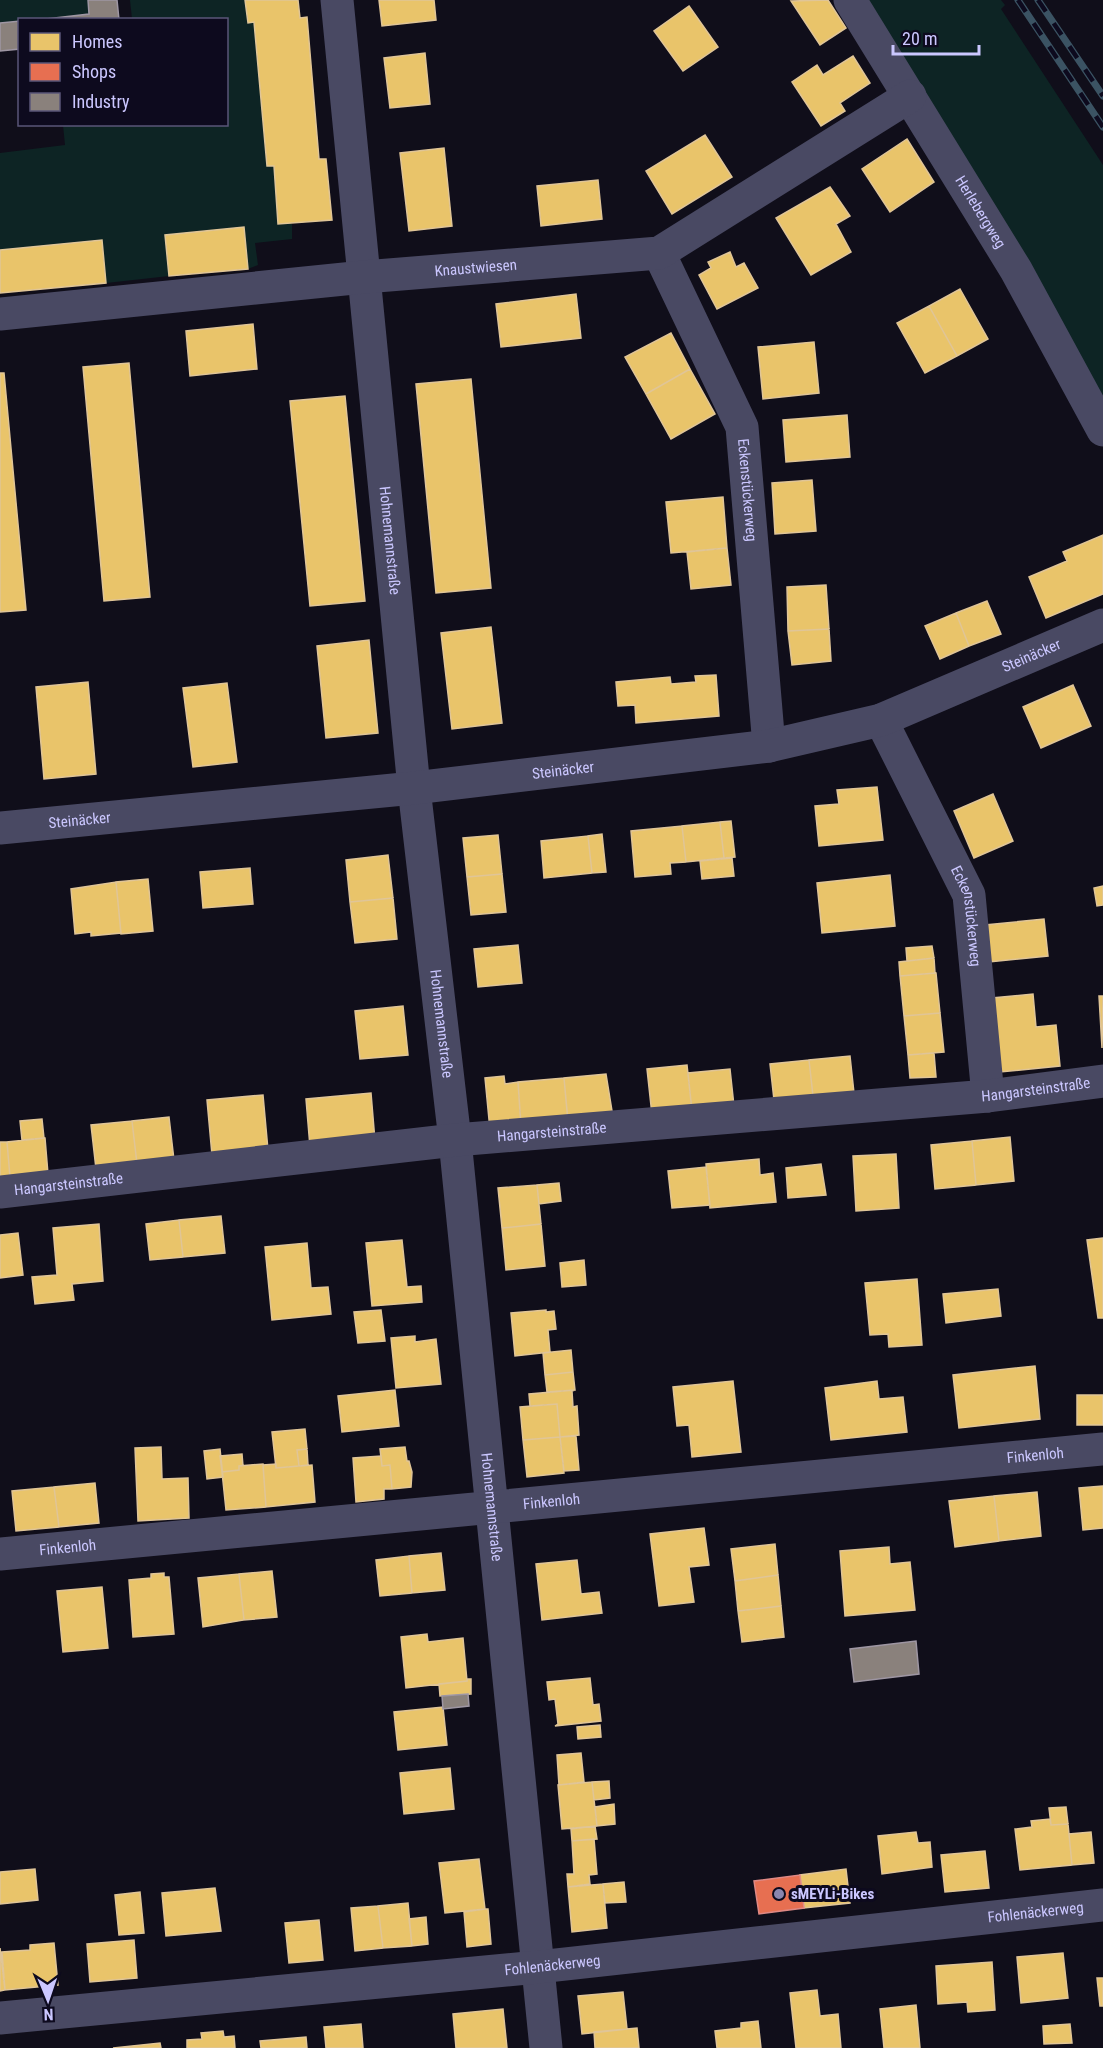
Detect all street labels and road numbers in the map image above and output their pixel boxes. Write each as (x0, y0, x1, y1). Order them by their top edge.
street label: Herlebergweg (951, 173, 1010, 252)
street label: Knaustwiesen (434, 256, 518, 280)
street label: Eckenstückerweg (734, 438, 761, 542)
street label: Hohnemannstraße (376, 485, 404, 596)
street label: Steinäcker (999, 635, 1064, 676)
street label: Steinäcker (531, 758, 595, 783)
street label: Steinäcker (48, 808, 112, 832)
street label: Eckenstückerweg (947, 863, 985, 967)
street label: Hohnemannstraße (426, 968, 457, 1079)
street label: Hangarsteinstraße (981, 1074, 1091, 1106)
street label: Hangarsteinstraße (496, 1119, 607, 1145)
street label: Hangarsteinstraße (13, 1169, 124, 1199)
street label: Finkenloh (1006, 1444, 1065, 1467)
street label: Hohnemannstraße (477, 1452, 506, 1562)
street label: Finkenloh (522, 1490, 581, 1513)
street label: Finkenloh (38, 1536, 97, 1559)
street label: Fohlenäckerweg (987, 1898, 1084, 1927)
street label: Fohlenäckerweg (504, 1951, 601, 1979)

